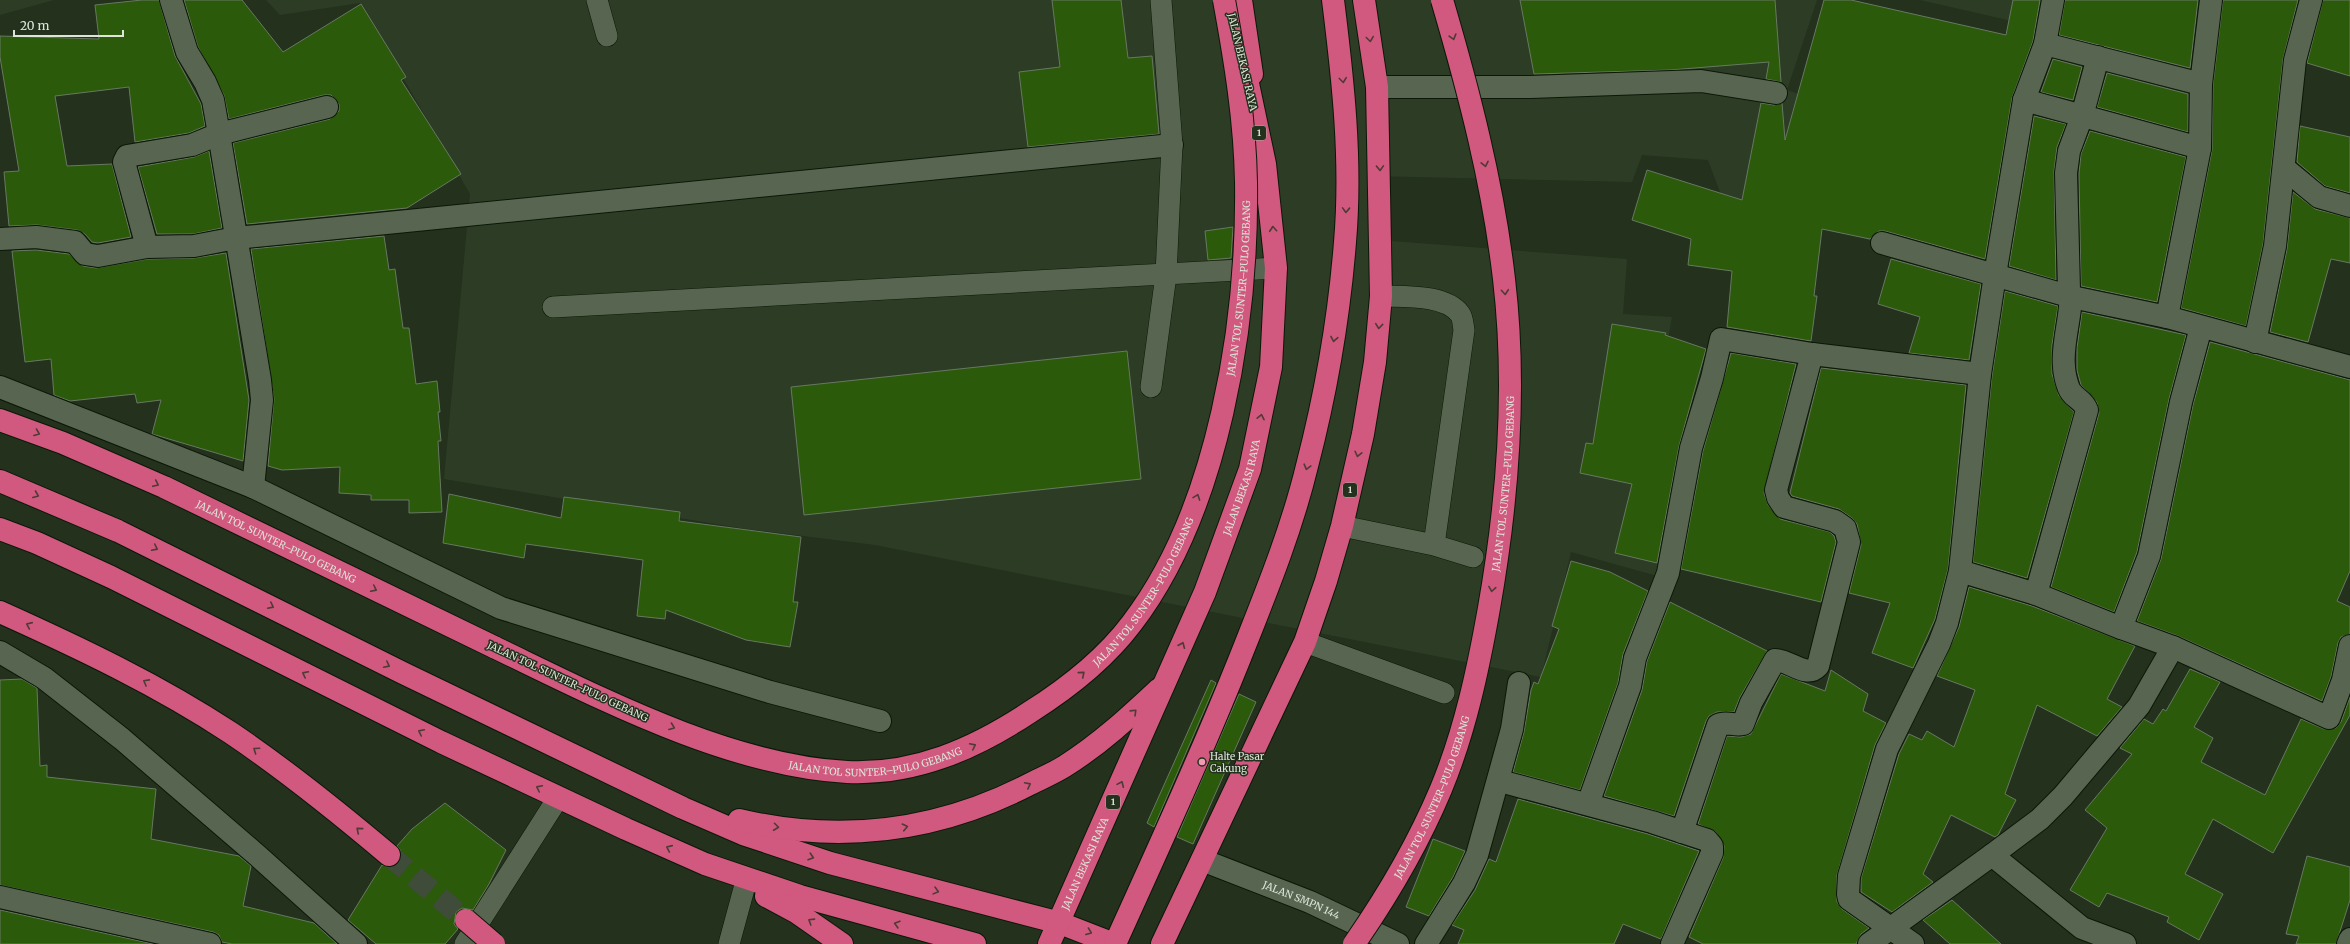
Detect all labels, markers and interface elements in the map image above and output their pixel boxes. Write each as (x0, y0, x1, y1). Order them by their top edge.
street label: JALAN BEKASI RAYA (1225, 11, 1260, 113)
scale bar (14, 12, 123, 38)
text: 20 m (20, 18, 49, 33)
one-way arrow (1448, 34, 1457, 41)
one-way arrow (1365, 35, 1374, 42)
one-way arrow (1339, 77, 1348, 83)
road number: 1 (1252, 126, 1266, 140)
one-way arrow (1480, 160, 1488, 167)
one-way arrow (1375, 165, 1384, 171)
street label: JALAN TOL SUNTER–PULO GEBANG (1224, 200, 1253, 378)
one-way arrow (1342, 207, 1351, 213)
one-way arrow (1269, 226, 1278, 232)
one-way arrow (1501, 289, 1510, 295)
one-way arrow (1374, 323, 1383, 329)
one-way arrow (1330, 336, 1338, 343)
street label: JALAN TOL SUNTER–PULO GEBANG (1489, 395, 1517, 573)
one-way arrow (1256, 414, 1264, 420)
one-way arrow (33, 429, 40, 437)
street label: JALAN BEKASI RAYA (1220, 437, 1263, 538)
one-way arrow (1355, 451, 1363, 457)
one-way arrow (1303, 463, 1312, 470)
one-way arrow (152, 479, 160, 487)
road number: 1 (1343, 483, 1357, 497)
one-way arrow (32, 490, 40, 498)
one-way arrow (1192, 494, 1200, 501)
street label: JALAN TOL SUNTER–PULO GEBANG (193, 497, 359, 587)
street label: JALAN TOL SUNTER–PULO GEBANG (1089, 515, 1197, 670)
one-way arrow (151, 543, 158, 551)
one-way arrow (370, 584, 378, 592)
one-way arrow (1488, 586, 1497, 592)
one-way arrow (267, 602, 274, 609)
one-way arrow (26, 622, 33, 630)
street label: JALAN TOL SUNTER–PULO GEBANG (484, 638, 651, 725)
one-way arrow (1177, 642, 1185, 650)
one-way arrow (383, 660, 391, 668)
one-way arrow (302, 671, 309, 679)
one-way arrow (1077, 672, 1084, 679)
one-way arrow (143, 680, 150, 687)
one-way arrow (1129, 709, 1137, 717)
street label: JALAN TOL SUNTER–PULO GEBANG (1391, 714, 1473, 882)
one-way arrow (668, 723, 675, 731)
one-way arrow (418, 729, 426, 737)
one-way arrow (969, 743, 977, 750)
street label: JALAN TOL SUNTER–PULO GEBANG (786, 744, 965, 779)
one-way arrow (254, 748, 261, 755)
place label: Halte Pasar Cakung (1210, 750, 1265, 775)
marker: Halte Pasar Cakung (1197, 757, 1207, 767)
one-way arrow (1116, 781, 1124, 789)
one-way arrow (1023, 782, 1031, 790)
one-way arrow (535, 785, 543, 793)
road number: 1 (1106, 795, 1120, 809)
street label: JALAN BEKASI RAYA (1058, 814, 1112, 913)
one-way arrow (773, 823, 779, 832)
one-way arrow (902, 824, 908, 832)
one-way arrow (357, 827, 364, 834)
one-way arrow (666, 845, 674, 853)
one-way arrow (807, 852, 814, 861)
street label: JALAN SMPN 144 (1260, 878, 1342, 922)
one-way arrow (933, 886, 940, 894)
one-way arrow (808, 919, 815, 926)
one-way arrow (893, 920, 900, 928)
one-way arrow (1085, 928, 1092, 936)

